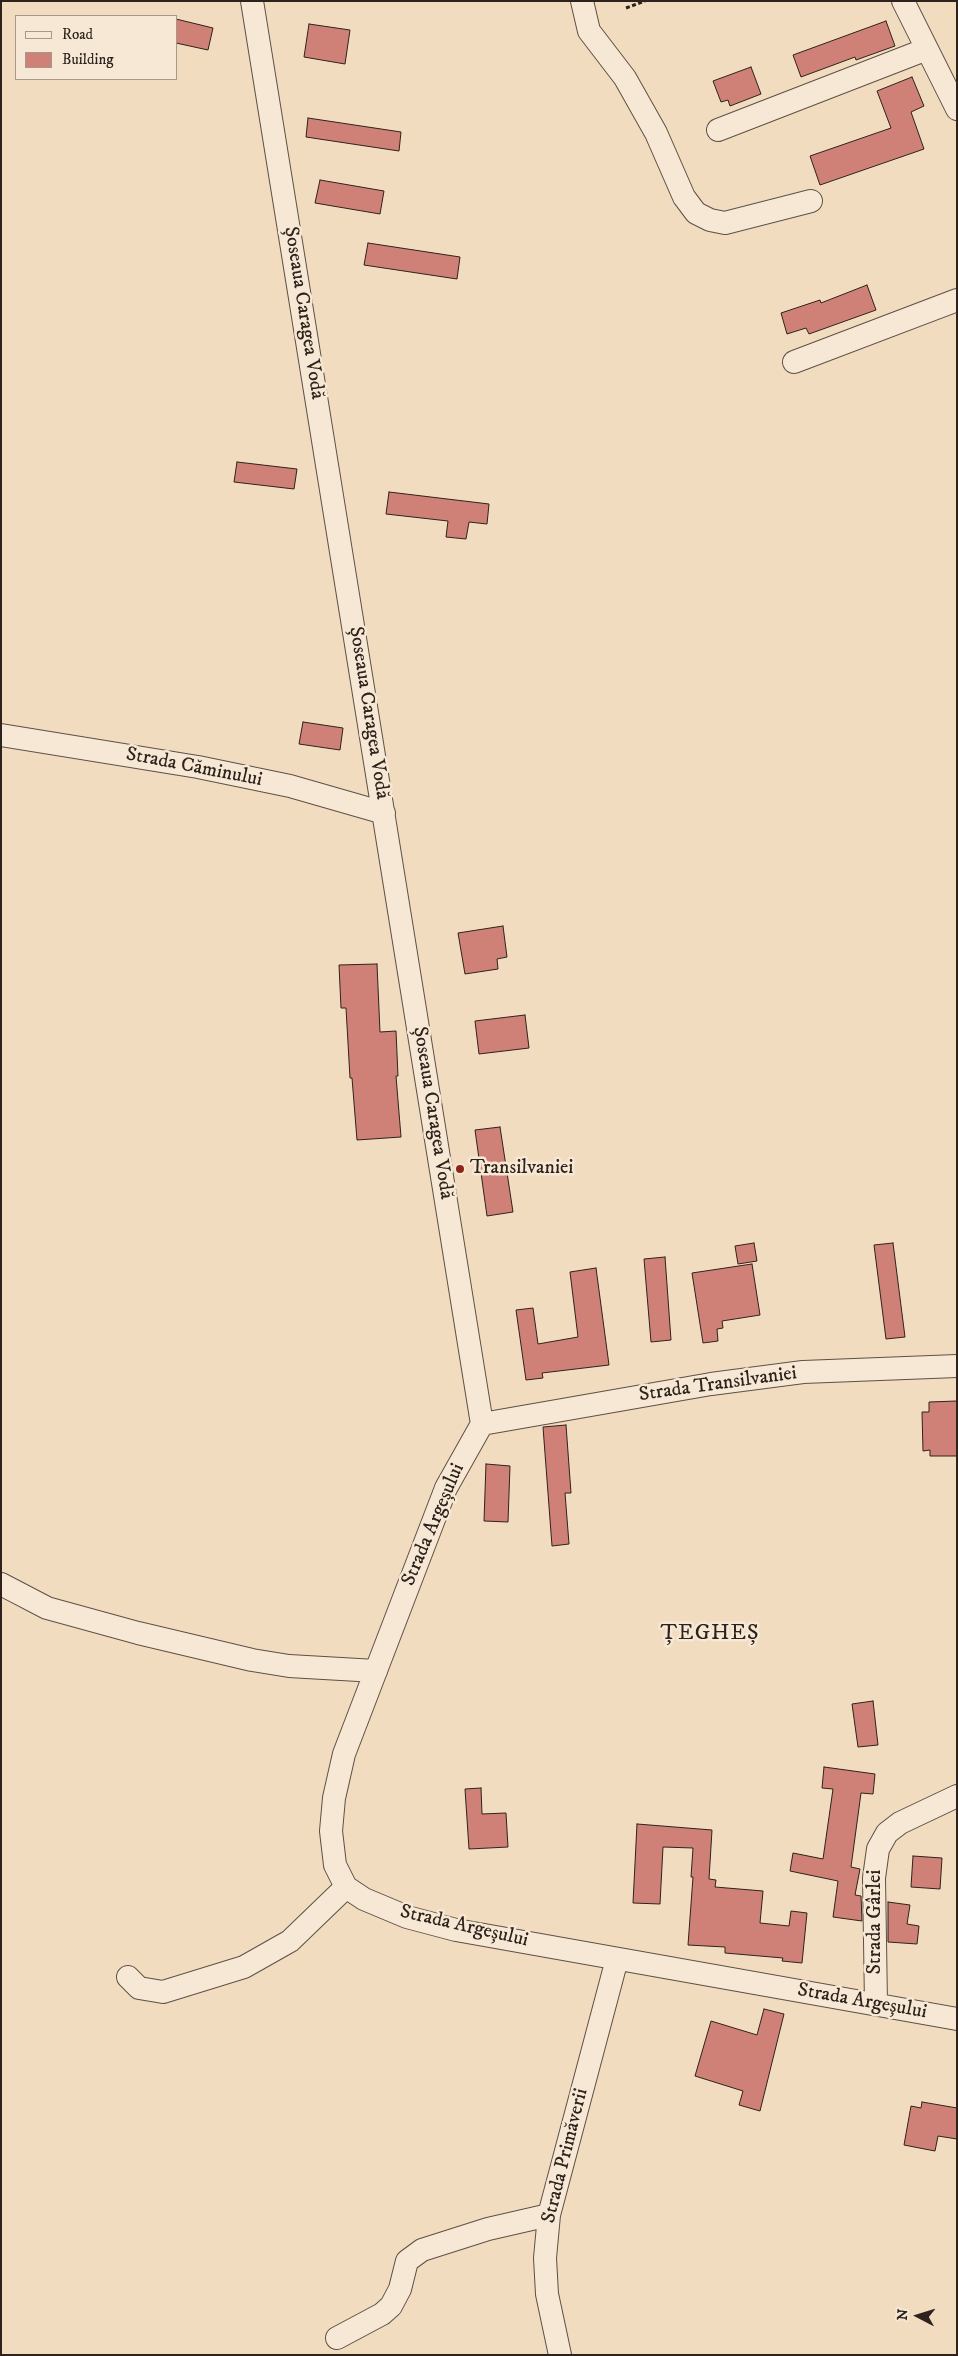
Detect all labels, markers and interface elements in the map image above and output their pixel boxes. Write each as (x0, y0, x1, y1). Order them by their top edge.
legend (15, 15, 178, 80)
text: Road (62, 25, 93, 44)
text: Building (62, 50, 114, 69)
street label: Șoseaua Caragea Vodă (278, 225, 328, 401)
street label: Șoseaua Caragea Vodă (343, 625, 393, 801)
street label: Strada Căminului (124, 743, 264, 793)
street label: Șoseaua Caragea Vodă (407, 1025, 457, 1201)
place label: Transilvaniei (470, 1157, 574, 1181)
marker: Transilvaniei (454, 1163, 466, 1175)
street label: Strada Transilvaniei (638, 1362, 798, 1408)
street label: Strada Argeșului (397, 1460, 471, 1590)
district label: ȚEGHEȘ (660, 1621, 760, 1647)
street label: Strada Gârlei (864, 1870, 888, 1974)
street label: Strada Argeșului (398, 1901, 530, 1953)
street label: Strada Argeșului (795, 1979, 929, 2025)
street label: Strada Primăverii (538, 2086, 594, 2226)
north arrow (893, 2291, 943, 2341)
text: N (894, 2308, 913, 2321)

